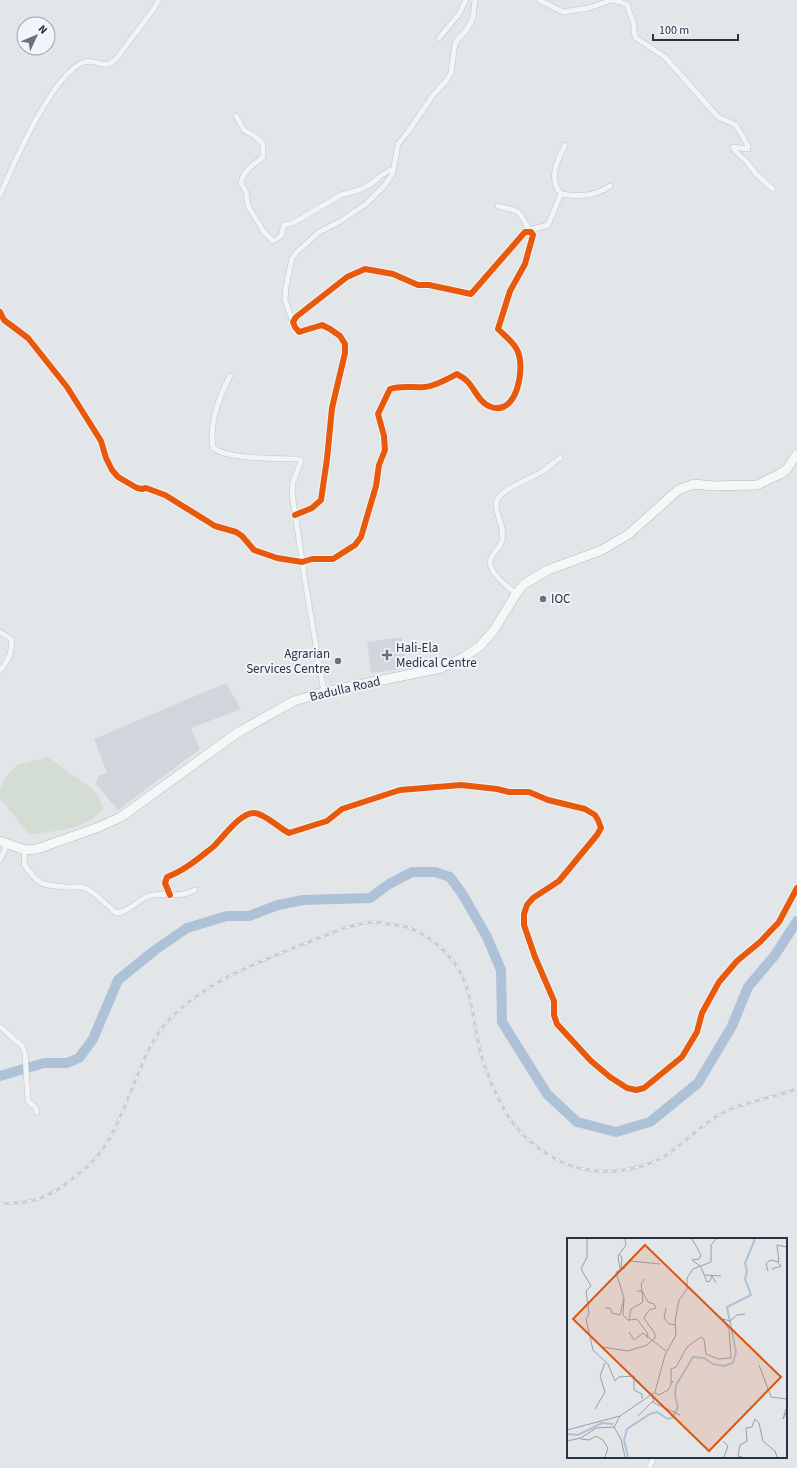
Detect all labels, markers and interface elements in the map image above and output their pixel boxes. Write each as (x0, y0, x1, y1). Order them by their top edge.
north arrow (16, 16, 56, 56)
scale bar (653, 16, 738, 42)
text: N (35, 22, 51, 37)
text: 100 m (659, 22, 689, 39)
place label: IOC (551, 590, 570, 608)
marker: IOC (538, 594, 548, 604)
place label: Hali-Ela Medical Centre (396, 639, 477, 672)
place label: Agrarian Services Centre (246, 645, 330, 678)
marker: Hali-Ela Medical Centre (381, 649, 393, 661)
marker: Agrarian Services Centre (333, 656, 343, 666)
street label: Badulla Road (308, 672, 382, 706)
inset map (567, 1238, 787, 1458)

